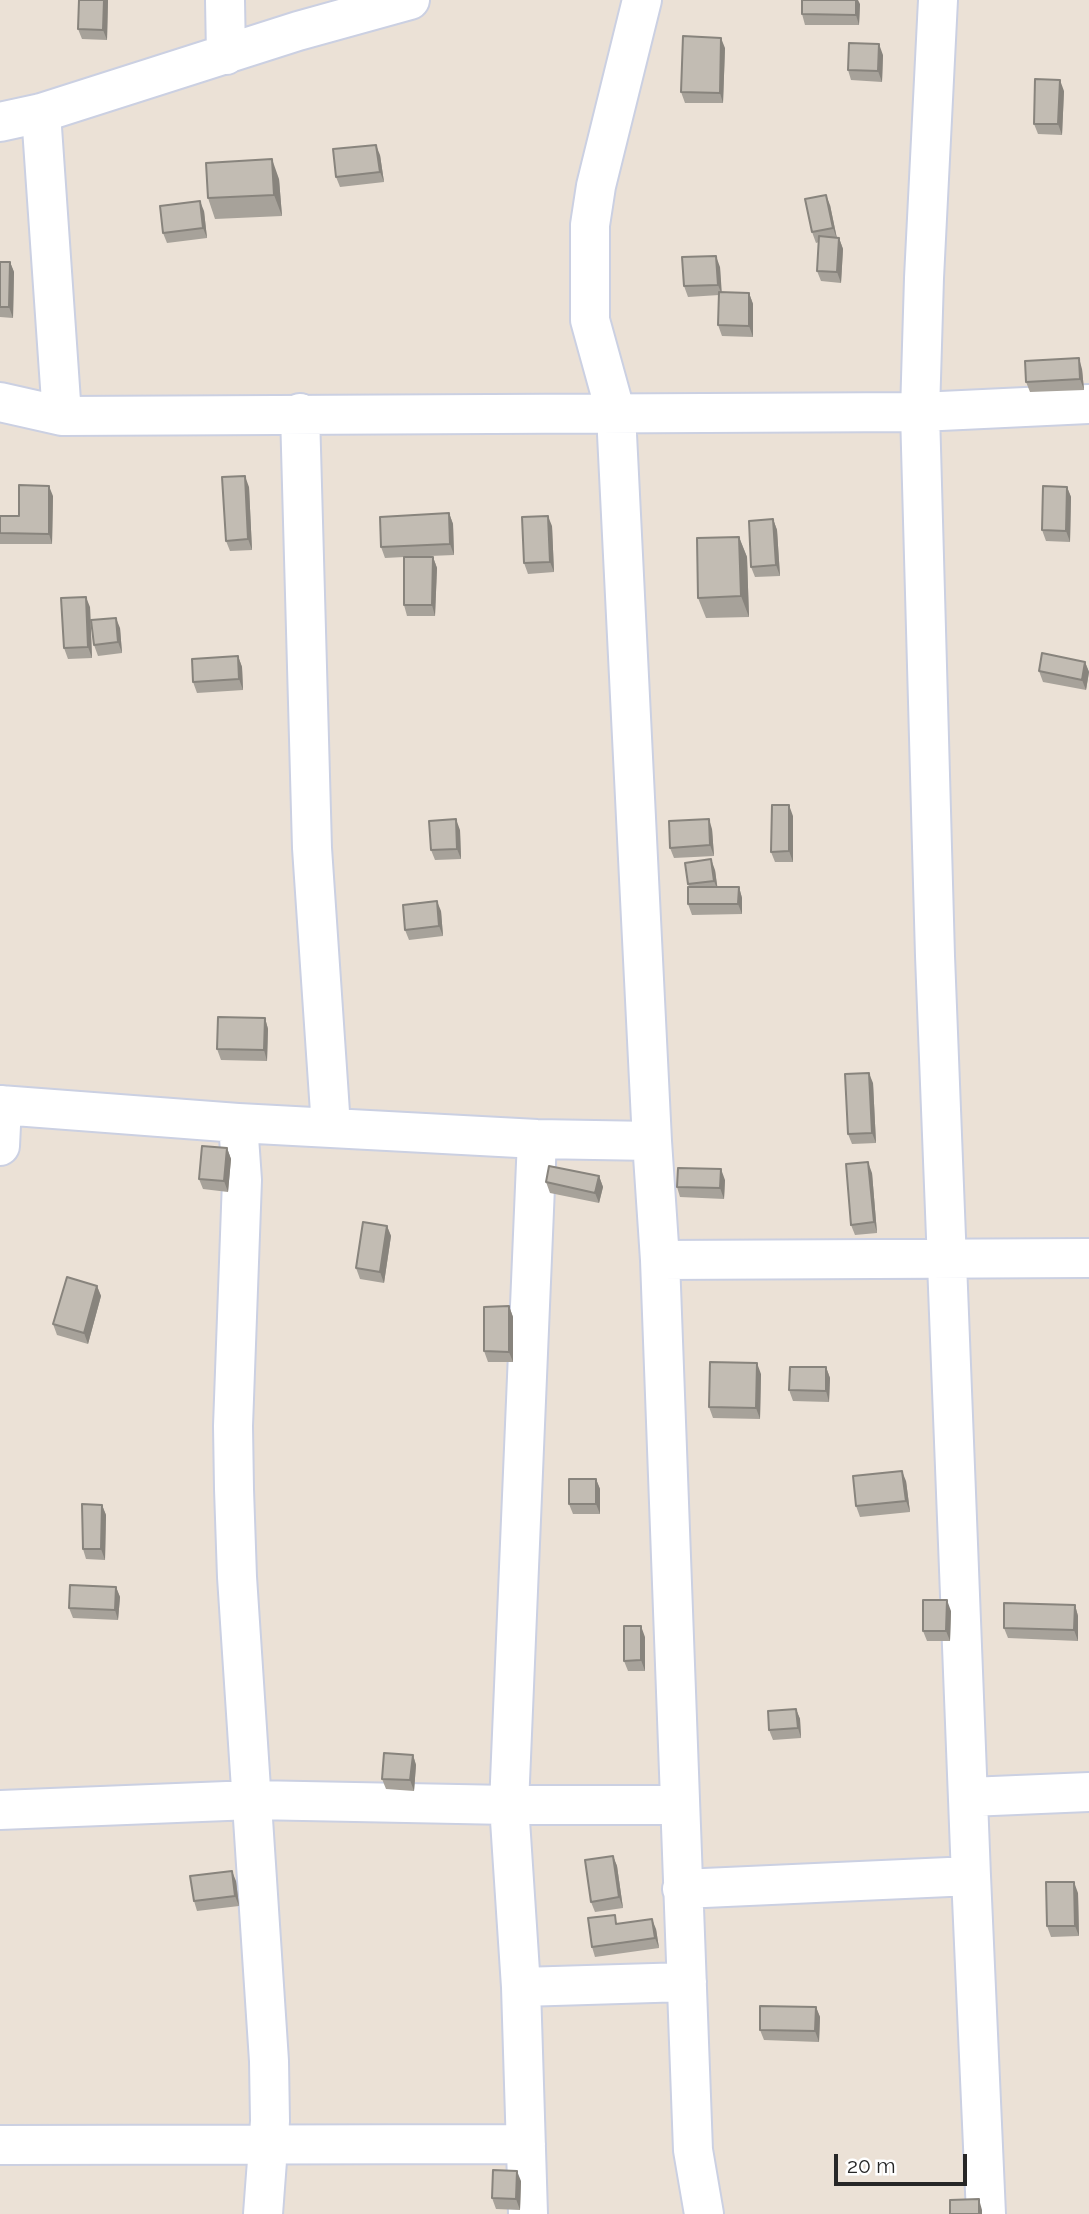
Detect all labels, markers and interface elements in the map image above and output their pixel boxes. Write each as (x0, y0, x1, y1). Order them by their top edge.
scale bar (837, 2140, 970, 2184)
text: 20 m (847, 2153, 895, 2178)

